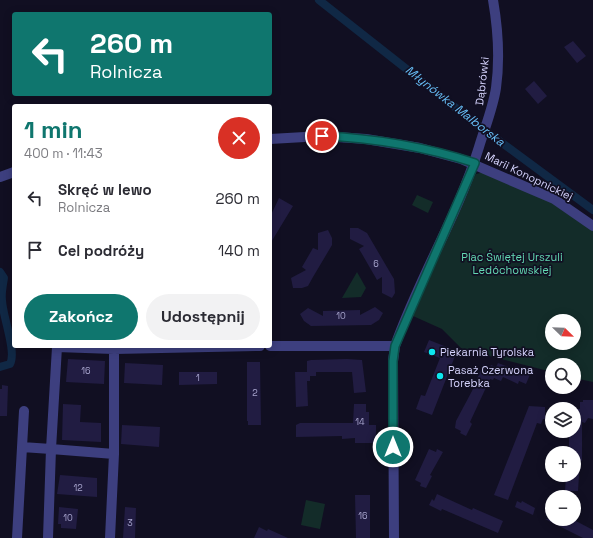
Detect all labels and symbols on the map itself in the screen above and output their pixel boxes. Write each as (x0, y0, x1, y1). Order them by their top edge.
street label: Dąbrówki (472, 56, 492, 106)
water label: Młynówka Malborska (402, 62, 508, 150)
pin (305, 119, 339, 153)
street label: Marii Konopnickiej (483, 149, 575, 203)
park label: Plac Świętej Urszuli Ledóchowskiej (461, 249, 563, 277)
house number: 6 (373, 258, 379, 270)
house number: 10 (336, 310, 346, 322)
north arrow (545, 314, 581, 350)
place label: Piekarnia Tyrolska (440, 345, 535, 359)
marker: Piekarnia Tyrolska (427, 347, 437, 357)
place label: Pasaż Czerwona Torebka (448, 363, 534, 390)
house number: 16 (81, 365, 91, 377)
marker: Pasaż Czerwona Torebka (435, 371, 445, 381)
house number: 1 (196, 372, 200, 384)
house number: 2 (252, 387, 258, 399)
house number: 14 (355, 416, 365, 428)
position arrow (372, 426, 414, 468)
house number: 12 (73, 482, 83, 494)
house number: 16 (358, 510, 368, 522)
house number: 10 (63, 512, 73, 524)
house number: 3 (127, 517, 133, 529)

